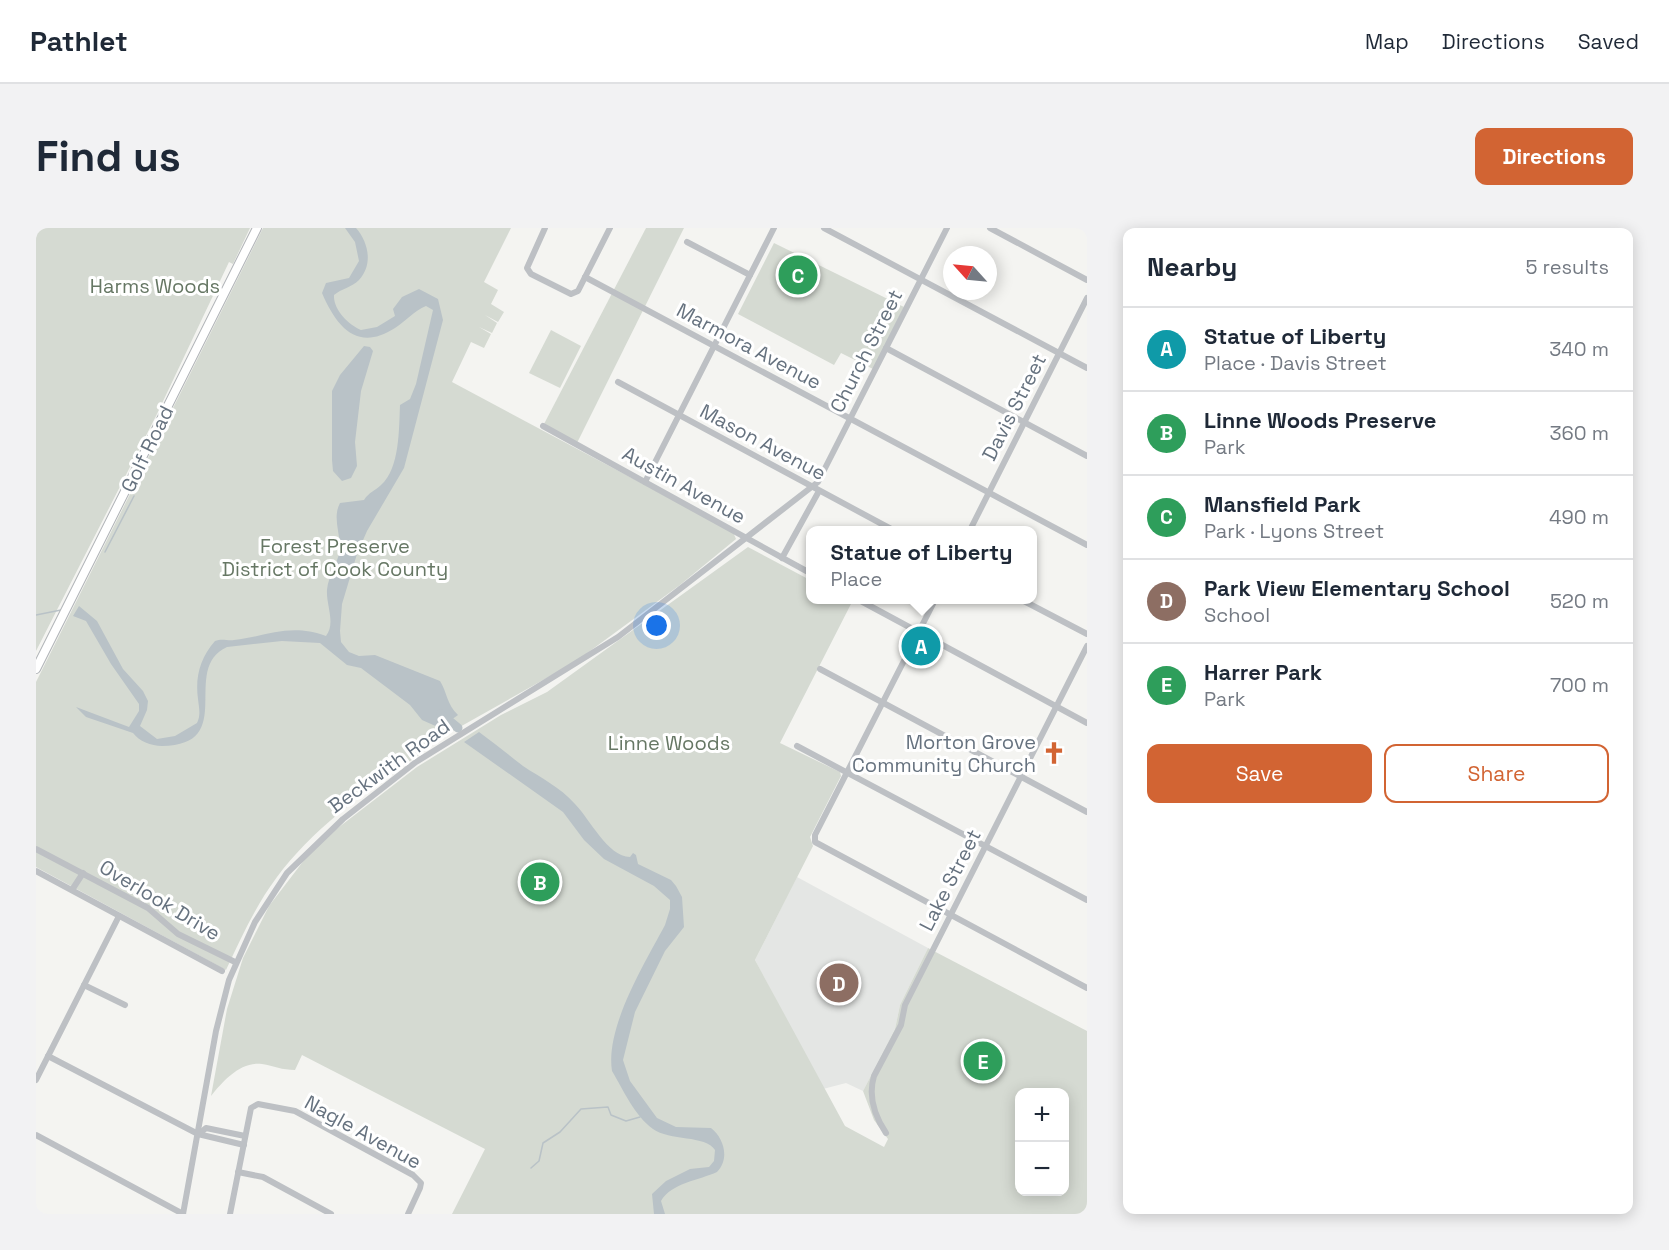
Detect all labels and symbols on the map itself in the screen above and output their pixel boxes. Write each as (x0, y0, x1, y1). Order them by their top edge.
north arrow (943, 246, 997, 300)
pin: C (778, 252, 818, 298)
park label: Harms Woods (90, 273, 220, 299)
street label: Church Street (824, 285, 908, 417)
street label: Marmora Avenue (672, 297, 826, 395)
street label: Davis Street (976, 349, 1052, 465)
street label: Mason Avenue (695, 398, 831, 486)
street label: Golf Road (115, 401, 179, 497)
street label: Austin Avenue (618, 440, 750, 530)
park label: Forest Preserve District of Cook County (222, 533, 448, 582)
your location (642, 611, 671, 640)
pin: A (902, 624, 940, 668)
street label: Beckwith Road (323, 713, 455, 819)
place label: Morton Grove Community Church (852, 729, 1036, 778)
park label: Linne Woods (608, 730, 730, 756)
church icon: Morton Grove Community Church (1041, 740, 1067, 766)
street label: Lake Street (913, 825, 987, 935)
street label: Overlook Drive (95, 854, 225, 946)
pin: B (520, 860, 560, 904)
pin: D (820, 960, 858, 1005)
pin: E (964, 1038, 1002, 1084)
street label: Nagle Avenue (300, 1089, 426, 1175)

